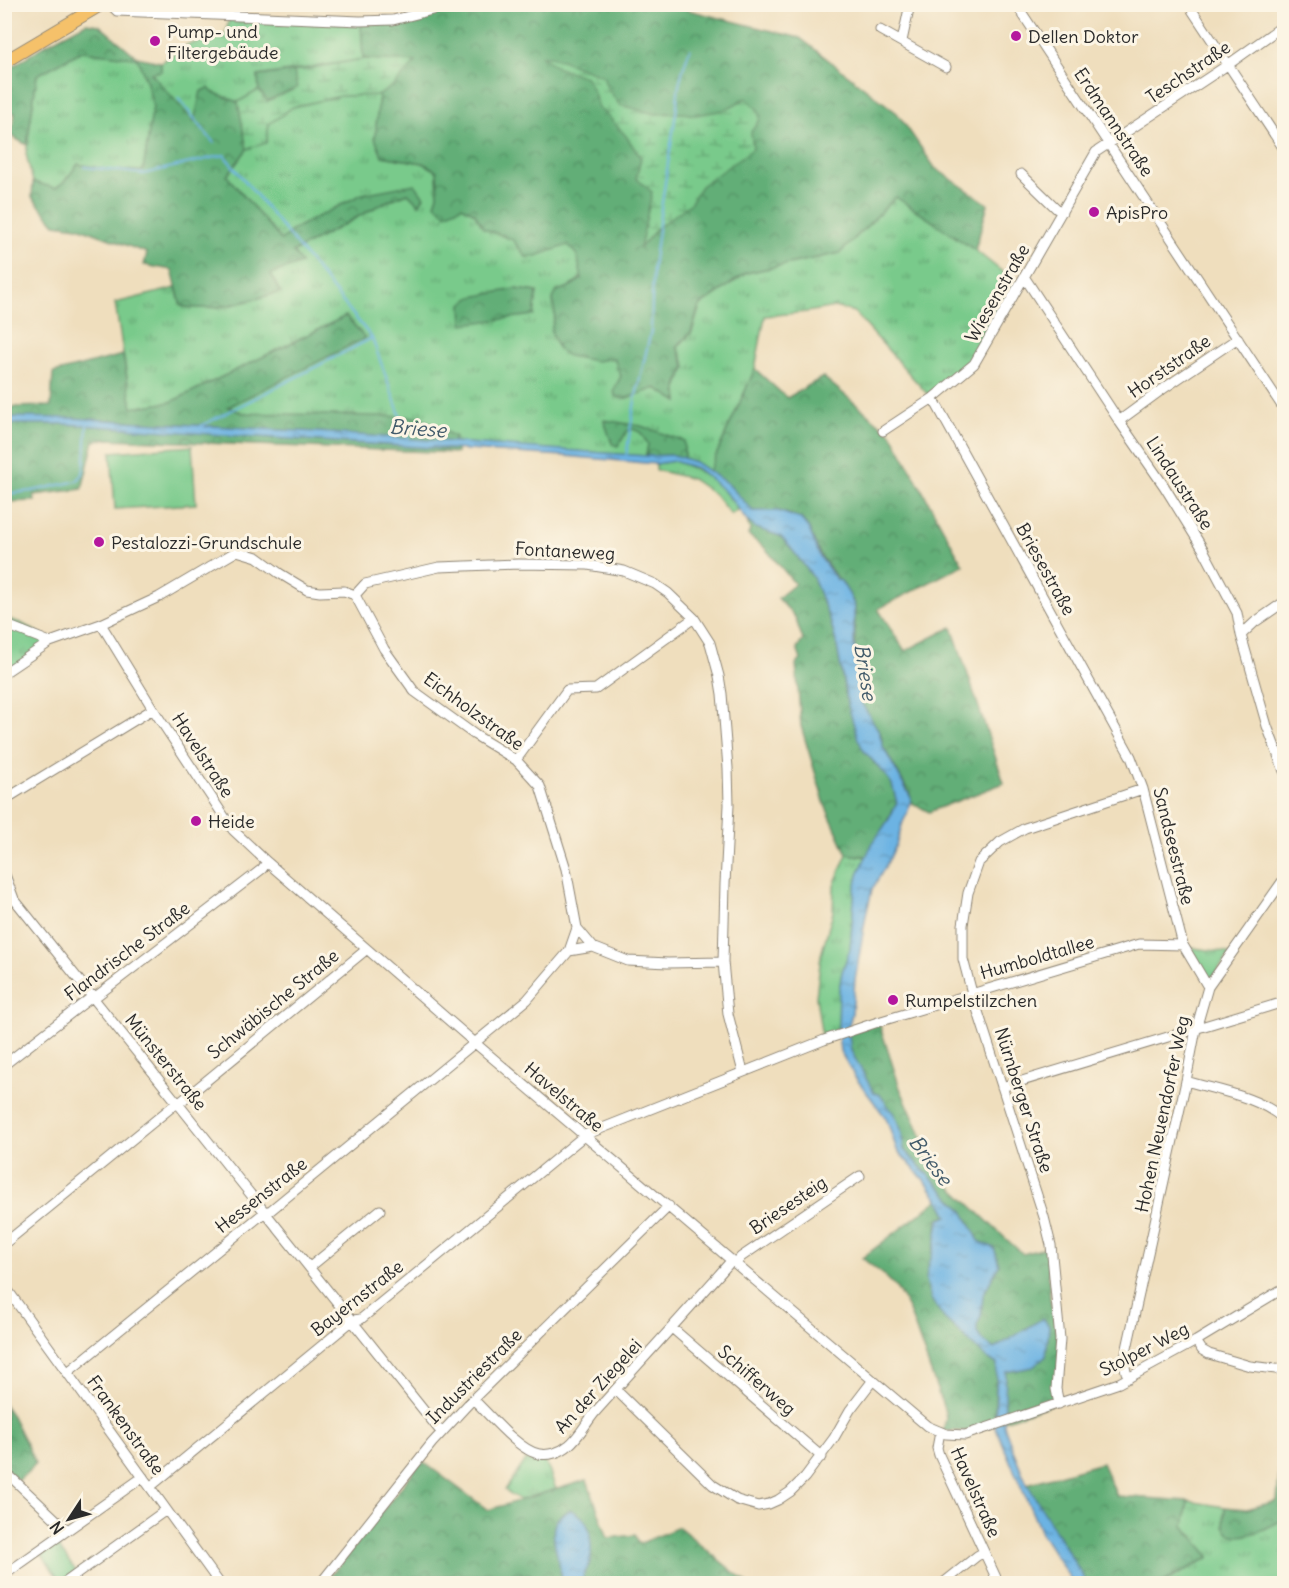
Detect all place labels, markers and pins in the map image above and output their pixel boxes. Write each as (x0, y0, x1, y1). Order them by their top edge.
place label: Pump- und Filtergebäude (167, 20, 278, 64)
place label: Dellen Doktor (1028, 25, 1139, 48)
marker: Dellen Doktor (1009, 29, 1023, 43)
marker: Pump- und Filtergebäude (148, 34, 162, 48)
place label: ApisPro (1106, 201, 1168, 224)
marker: ApisPro (1087, 205, 1101, 219)
place label: Pestalozzi-Grundschule (111, 531, 302, 554)
marker: Pestalozzi-Grundschule (92, 535, 106, 549)
place label: Heide (208, 810, 255, 833)
marker: Heide (189, 814, 203, 828)
place label: Rumpelstilzchen (905, 989, 1037, 1012)
marker: Rumpelstilzchen (886, 993, 900, 1007)

